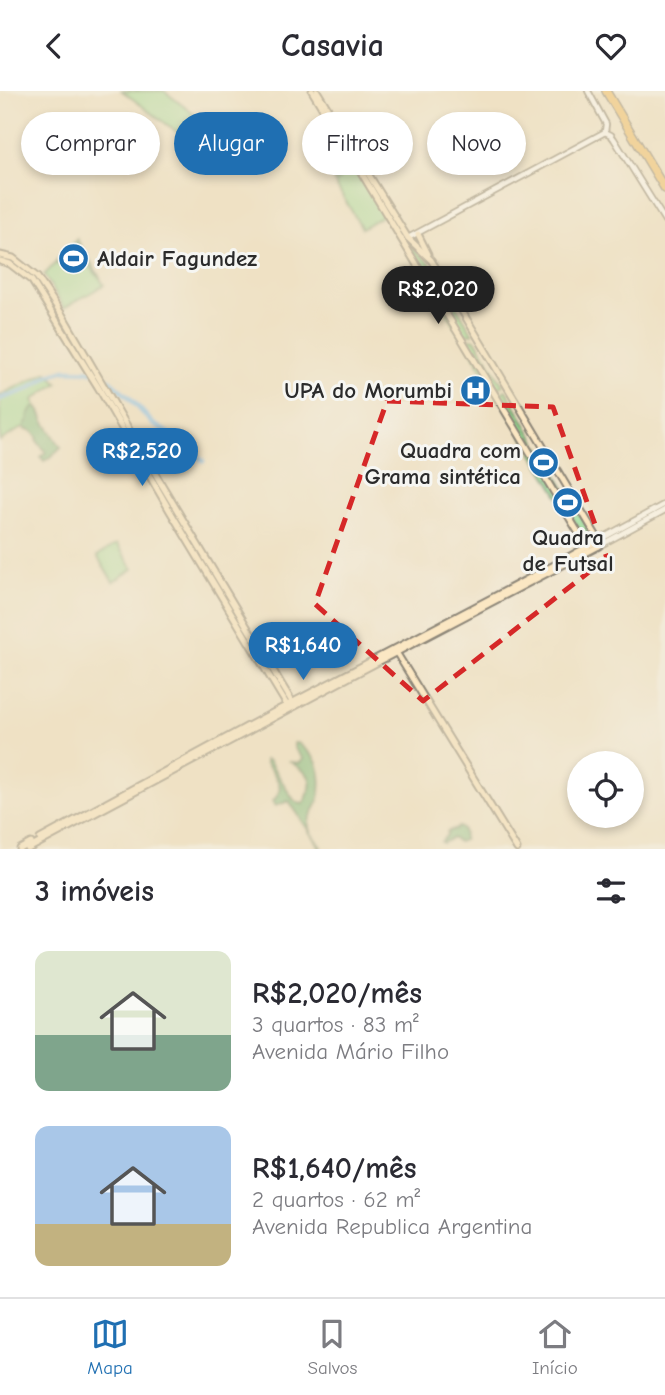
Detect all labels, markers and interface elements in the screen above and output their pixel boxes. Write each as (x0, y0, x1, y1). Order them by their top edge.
icon: back (35, 27, 73, 65)
text: Casavia (281, 27, 384, 64)
icon: heart (592, 27, 630, 65)
chip: Comprar (21, 112, 160, 175)
chip: Alugar (174, 112, 288, 175)
chip: Filtros (302, 112, 413, 175)
chip: Novo (427, 112, 526, 175)
sports icon: Aldair Fagundez (57, 241, 91, 275)
place label: Aldair Fagundez (97, 245, 257, 272)
pin: R$2,020 (373, 267, 503, 326)
text: R$2,020 (398, 275, 478, 302)
hospital icon: UPA do Morumbi (458, 373, 492, 407)
place label: UPA do Morumbi (284, 377, 452, 404)
pin: R$2,520 (77, 429, 207, 488)
text: R$2,520 (102, 437, 182, 464)
place label: Quadra com Grama sintética (365, 437, 521, 490)
sports icon: Quadra com Grama sintética (527, 446, 561, 480)
sports icon: Quadra de Futsal (551, 486, 585, 520)
place label: Quadra de Futsal (522, 524, 614, 577)
pin: R$1,640 (238, 623, 368, 682)
text: R$1,640 (265, 631, 341, 658)
map controls (567, 751, 644, 828)
button: locate (567, 751, 644, 828)
icon: filters (592, 872, 630, 910)
text: 3 imóveis (35, 874, 154, 909)
text: R$2,020/mês (252, 976, 422, 1011)
icon: home (91, 979, 175, 1063)
text: 3 quartos · 83 m² (252, 1011, 419, 1038)
text: Avenida Mário Filho (252, 1038, 449, 1065)
text: R$1,640/mês (252, 1151, 417, 1186)
icon: home (91, 1154, 175, 1238)
text: 2 quartos · 62 m² (252, 1186, 420, 1213)
text: Avenida Republica Argentina (252, 1213, 532, 1240)
tab: Mapa (87, 1315, 133, 1379)
tab: Salvos (307, 1315, 357, 1379)
tab: Início (532, 1315, 578, 1379)

